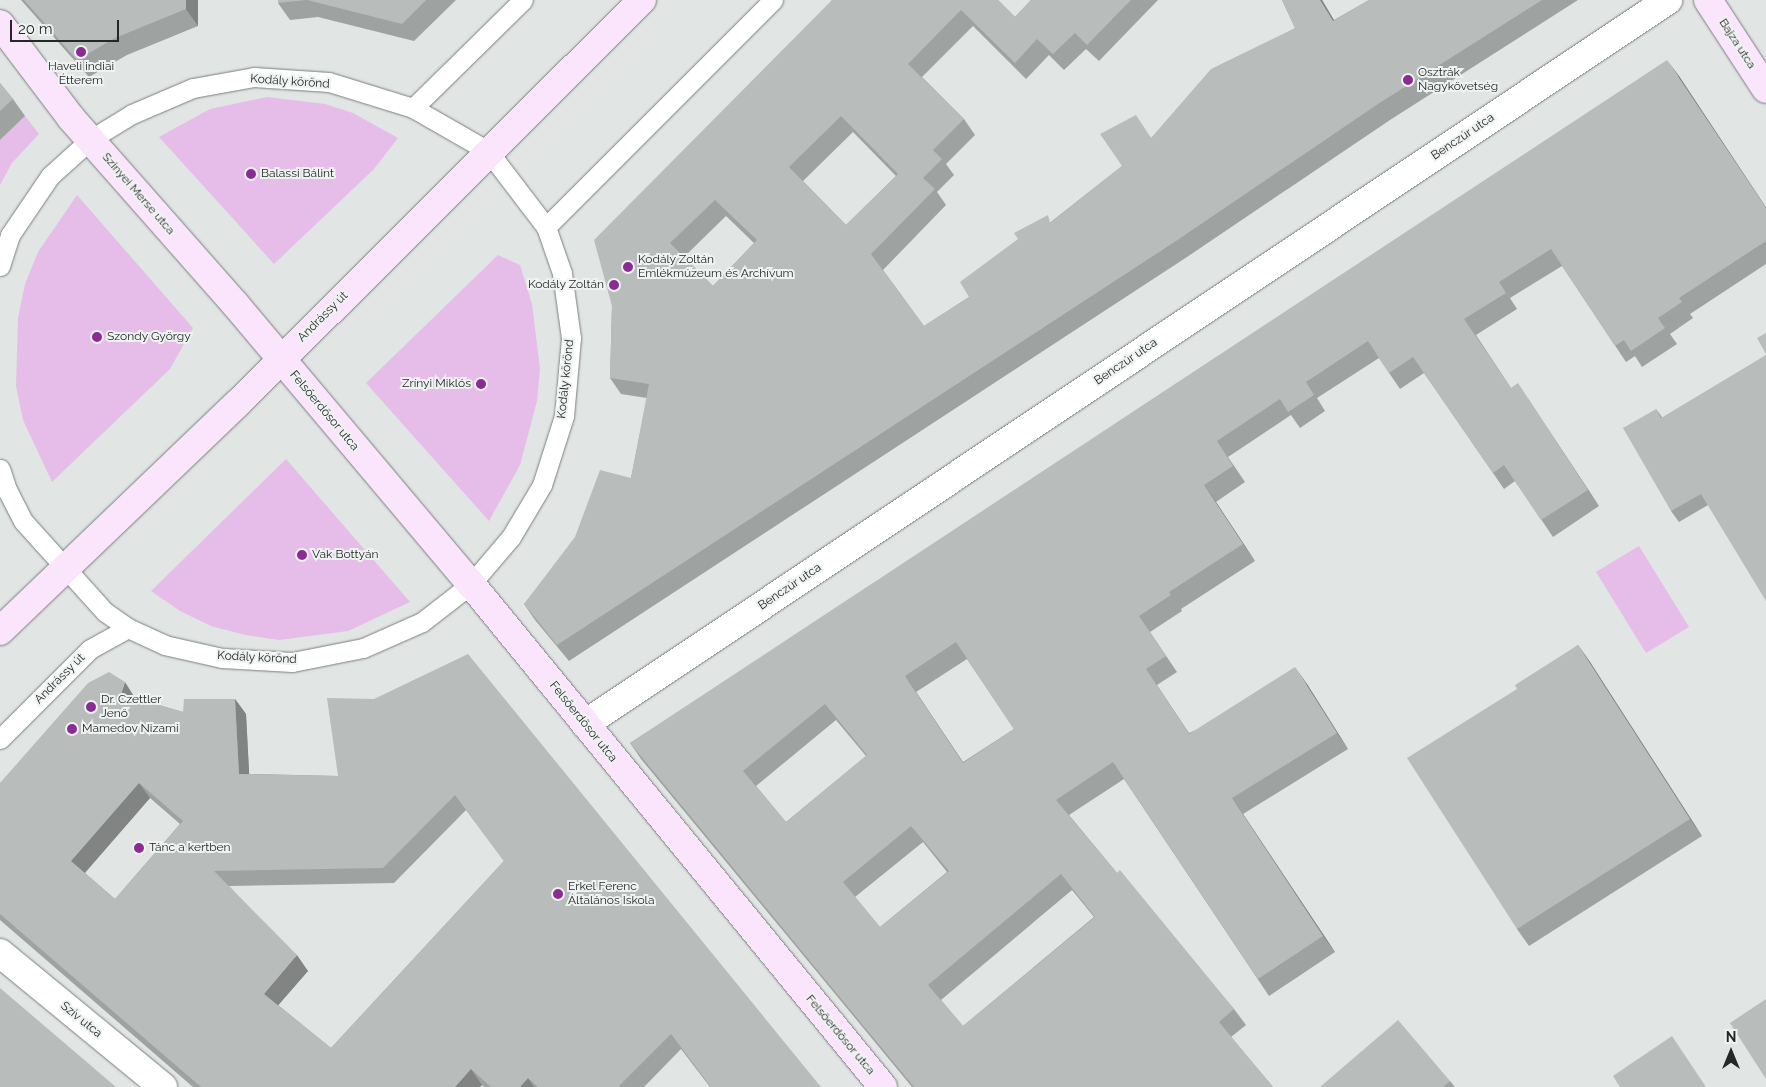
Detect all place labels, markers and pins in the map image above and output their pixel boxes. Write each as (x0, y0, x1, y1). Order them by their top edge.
marker: Haveli indiai Étterem (75, 46, 87, 58)
place label: Haveli indiai Étterem (48, 60, 114, 88)
place label: Osztrák Nagykövetség (1418, 66, 1498, 94)
marker: Osztrák Nagykövetség (1402, 74, 1414, 86)
place label: Balassi Bálint (261, 167, 334, 181)
marker: Balassi Bálint (245, 168, 257, 180)
place label: Kodály Zoltán Emlékmúzeum és Archívum (638, 253, 794, 281)
marker: Kodály Zoltán Emlékmúzeum és Archívum (622, 261, 634, 273)
place label: Kodály Zoltán (528, 278, 604, 292)
marker: Kodály Zoltán (608, 279, 620, 291)
place label: Szondy György (107, 330, 191, 344)
marker: Szondy György (91, 331, 103, 343)
place label: Zrínyi Miklós (402, 377, 471, 391)
marker: Zrínyi Miklós (475, 378, 487, 390)
place label: Vak Bottyán (312, 548, 378, 562)
marker: Vak Bottyán (296, 549, 308, 561)
place label: Dr. Czettler Jenő (101, 693, 162, 721)
marker: Dr. Czettler Jenő (85, 701, 97, 713)
place label: Mamedov Nizami (82, 722, 179, 736)
marker: Mamedov Nizami (66, 723, 78, 735)
place label: Tánc a kertben (149, 841, 231, 855)
marker: Tánc a kertben (133, 842, 145, 854)
place label: Erkel Ferenc Általános Iskola (568, 880, 654, 908)
marker: Erkel Ferenc Általános Iskola (552, 888, 564, 900)

